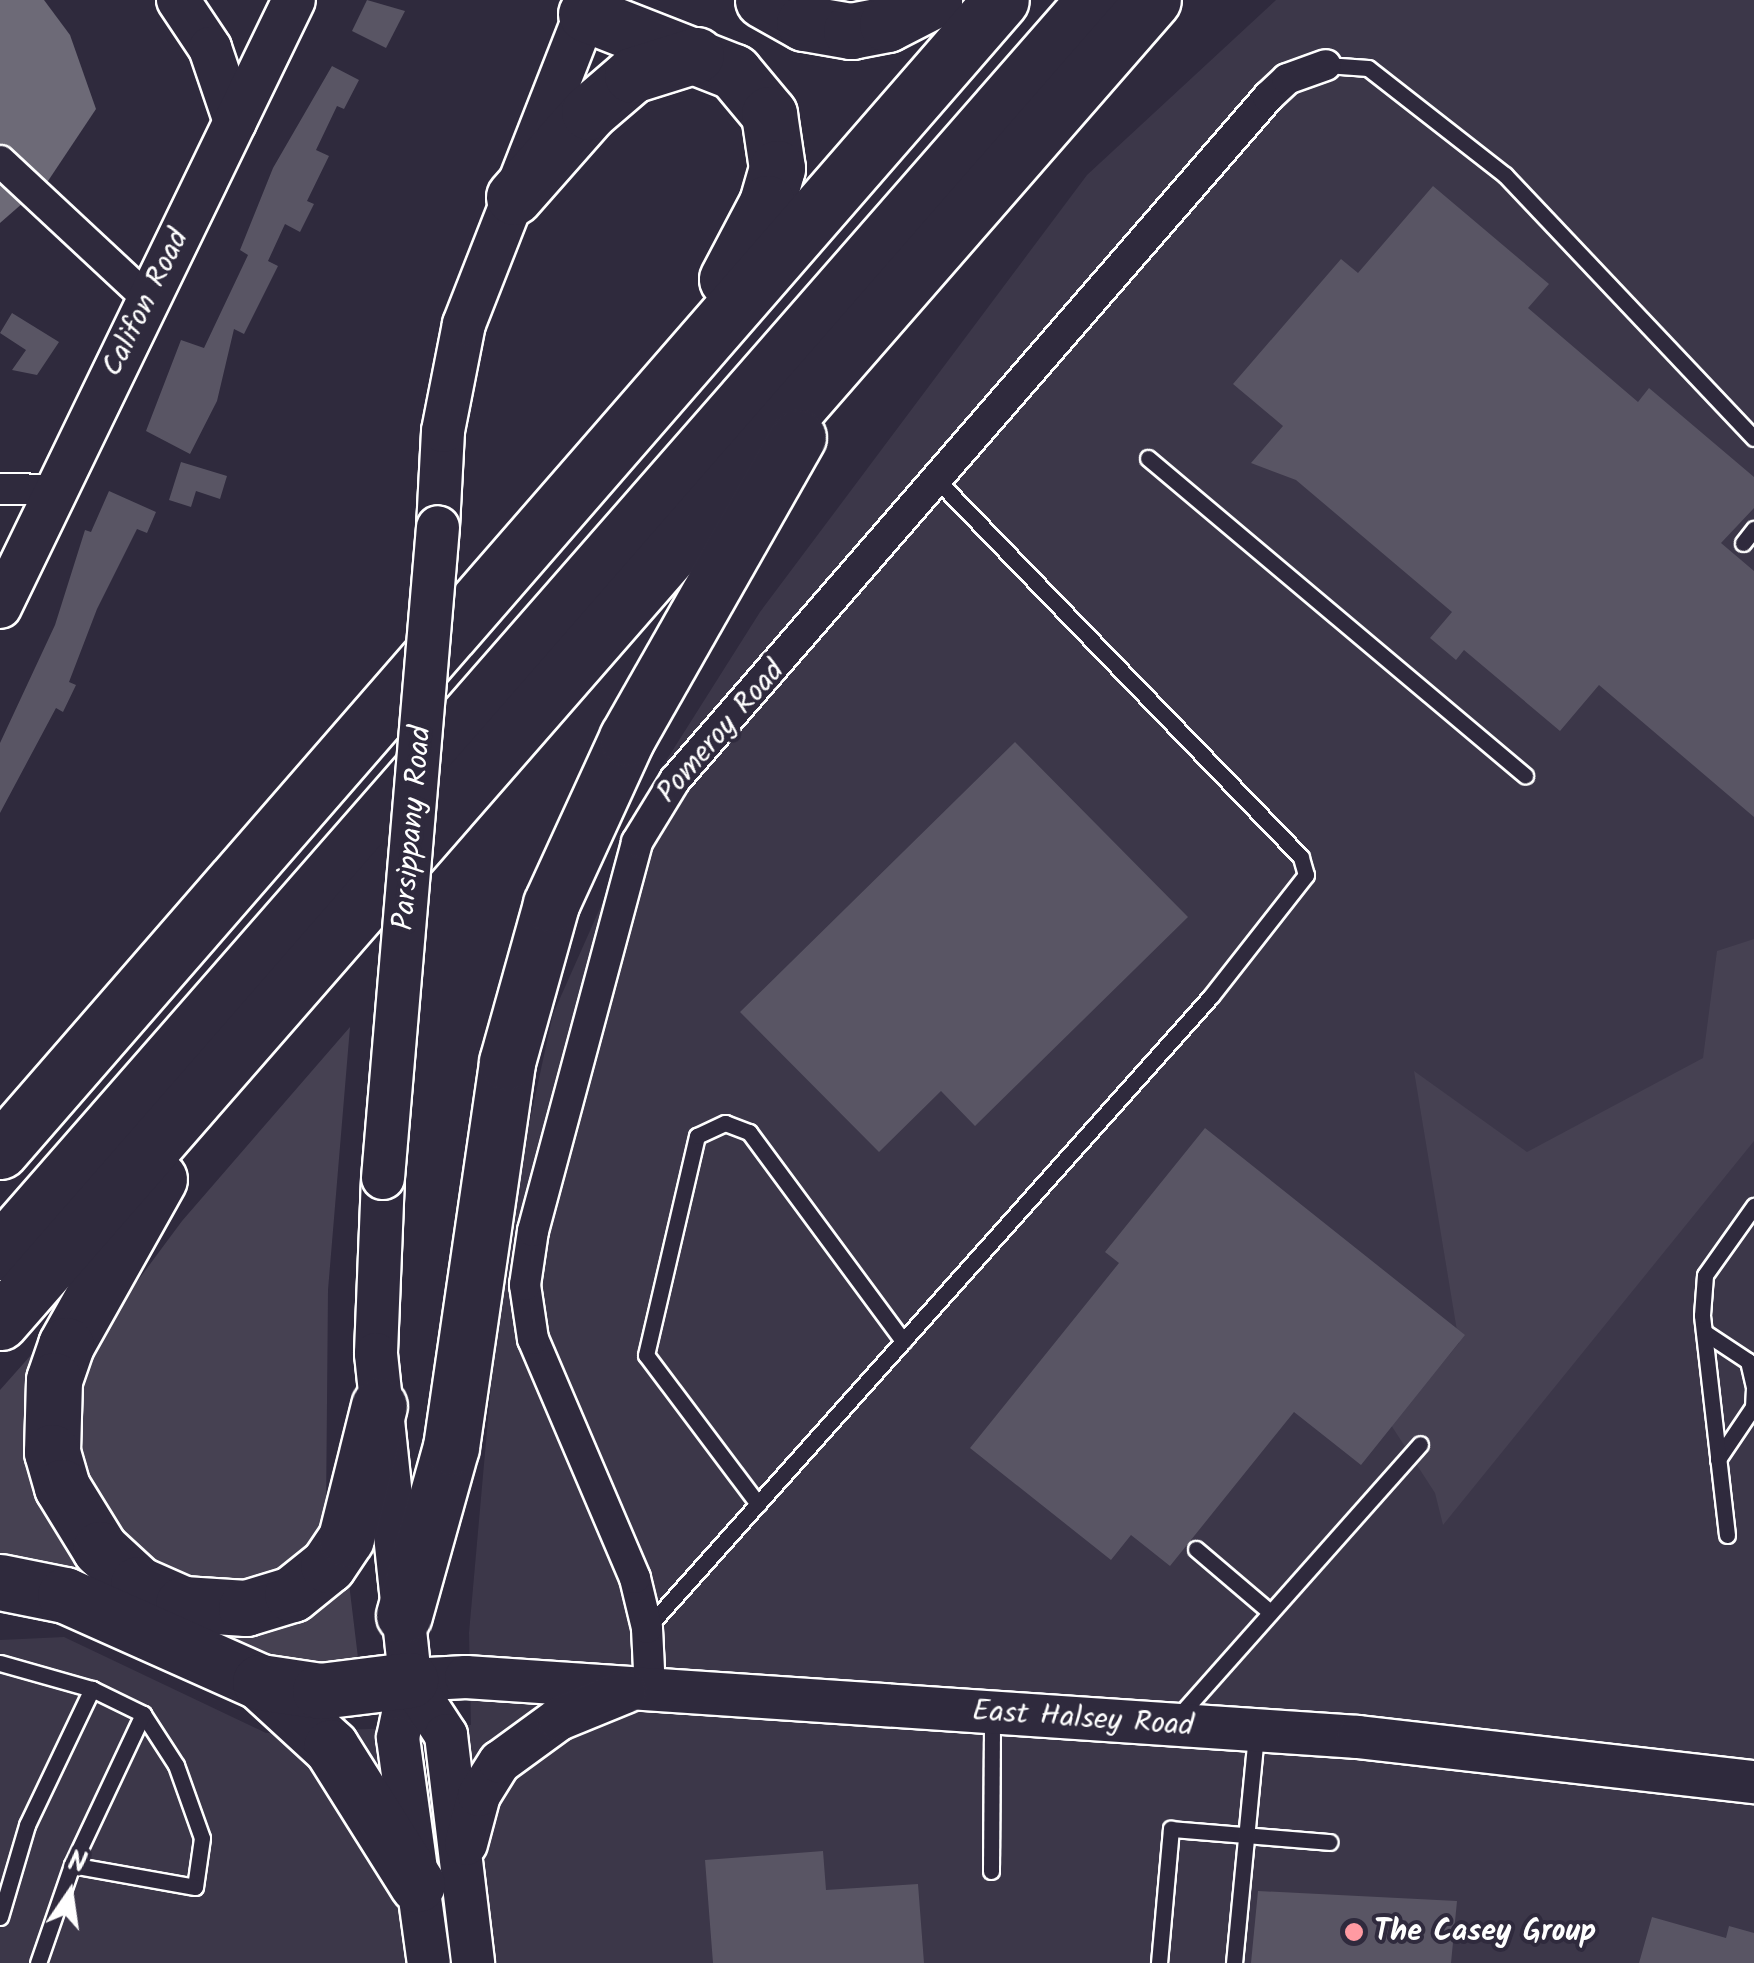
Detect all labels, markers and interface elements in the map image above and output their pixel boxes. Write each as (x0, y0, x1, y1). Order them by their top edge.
street label: Califon Road (95, 223, 197, 383)
street label: Pomeroy Road (649, 653, 793, 811)
street label: Parsippany Road (386, 724, 440, 932)
street label: East Halsey Road (971, 1693, 1195, 1745)
text: N (63, 1839, 91, 1887)
north arrow (20, 1843, 120, 1943)
place label: The Casey Group (1374, 1914, 1596, 1950)
marker: The Casey Group (1343, 1921, 1365, 1943)

